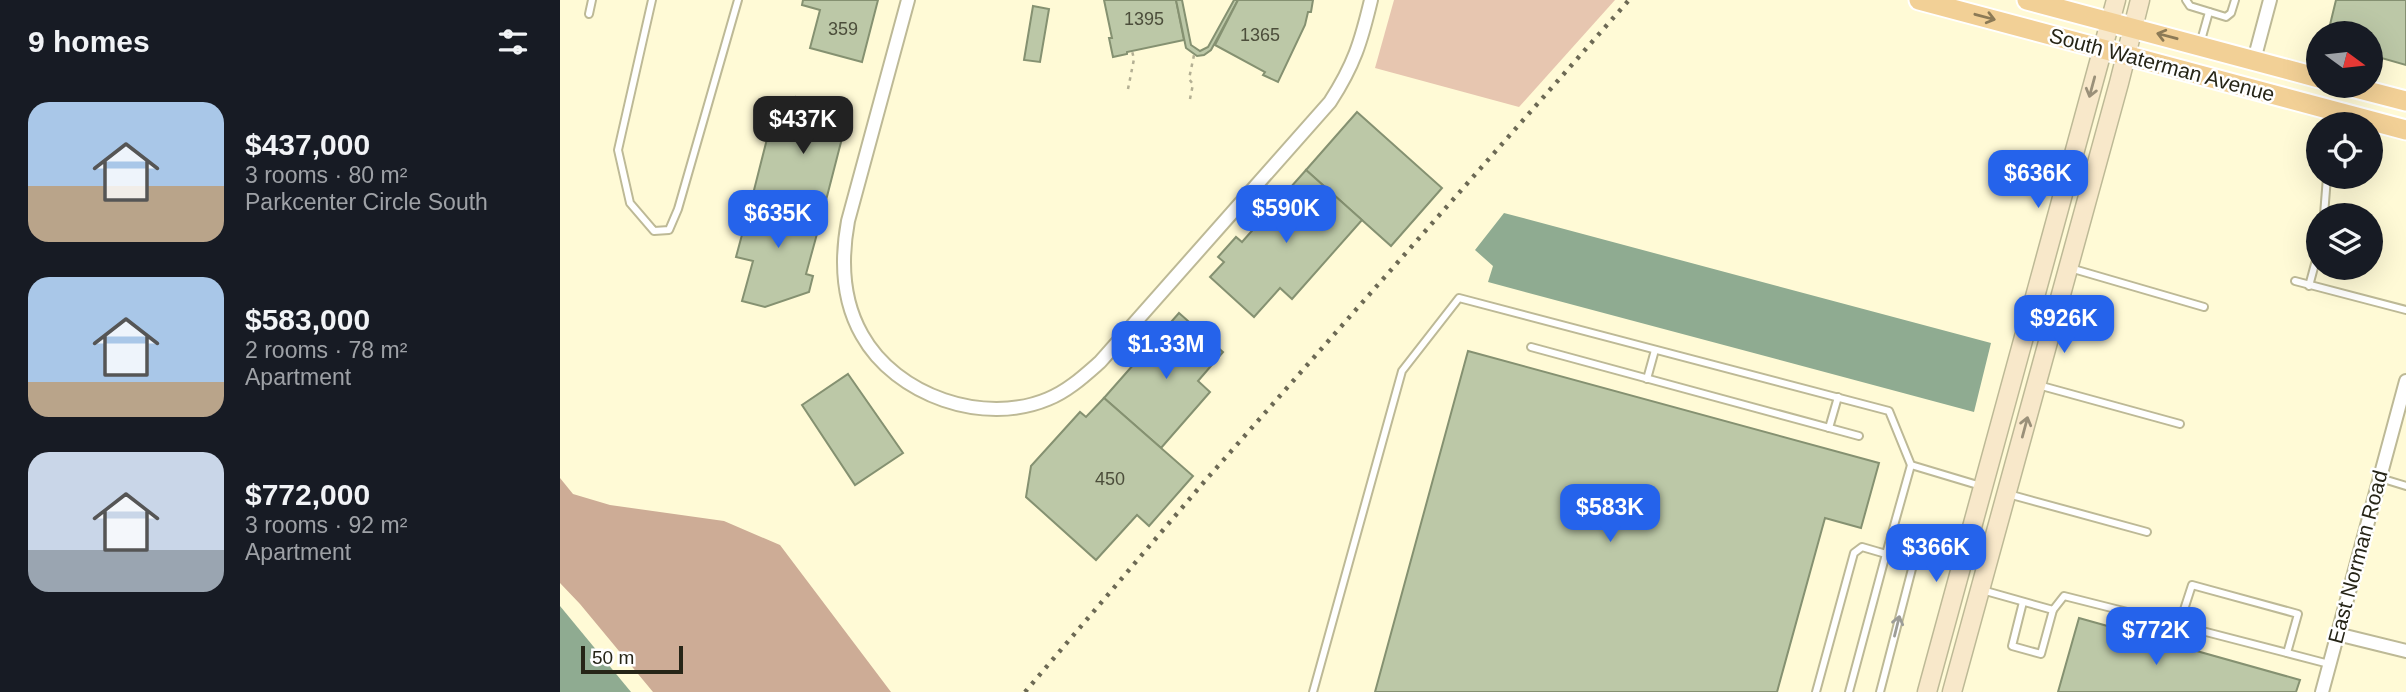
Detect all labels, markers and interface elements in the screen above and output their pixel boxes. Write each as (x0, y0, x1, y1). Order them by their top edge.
house number: 1395 (1124, 9, 1164, 29)
one-way arrow (1973, 11, 1996, 24)
house number: 359 (828, 19, 858, 39)
north arrow (2306, 21, 2384, 98)
map controls (2306, 21, 2383, 280)
icon: filters (494, 23, 532, 61)
street label: South Waterman Avenue (2047, 23, 2277, 106)
text: 9 homes (28, 25, 150, 58)
house number: 1365 (1240, 25, 1280, 45)
one-way arrow (2156, 29, 2178, 42)
one-way arrow (2085, 75, 2098, 98)
pin: $437K (754, 96, 852, 156)
text: $437K (769, 106, 837, 132)
button: locate (2306, 112, 2383, 189)
text: $437,000 (245, 128, 370, 161)
icon: home (84, 130, 168, 214)
pin: $636K (1989, 150, 2087, 210)
text: $636K (2004, 160, 2072, 186)
text: 3 rooms · 80 m² (245, 162, 407, 188)
pin: $590K (1237, 186, 1335, 245)
text: Parkcenter Circle South (245, 189, 488, 215)
pin: $635K (729, 190, 827, 250)
text: $590K (1252, 195, 1320, 221)
text: $635K (744, 200, 812, 226)
button: layers (2306, 203, 2383, 280)
pin: $926K (2015, 296, 2113, 355)
text: $583,000 (245, 303, 370, 336)
icon: home (84, 305, 168, 389)
text: $926K (2030, 305, 2098, 331)
pin: $1.33M (1109, 322, 1223, 381)
text: $1.33M (1128, 331, 1204, 357)
text: 2 rooms · 78 m² (245, 337, 407, 363)
text: Apartment (245, 364, 351, 390)
one-way arrow (2019, 416, 2032, 438)
street label: East Norman Road (2323, 468, 2392, 646)
house number: 450 (1095, 469, 1125, 489)
text: $772,000 (245, 478, 370, 511)
icon: home (84, 480, 168, 564)
pin: $583K (1561, 484, 1659, 544)
text: $583K (1576, 494, 1644, 520)
text: 3 rooms · 92 m² (245, 512, 407, 538)
pin: $366K (1887, 524, 1985, 584)
text: $366K (1902, 534, 1970, 560)
text: Apartment (245, 539, 351, 565)
pin: $772K (2107, 608, 2205, 667)
one-way arrow (1891, 615, 1904, 638)
text: $772K (2122, 617, 2190, 643)
scale bar (581, 643, 682, 675)
text: 50 m (592, 647, 634, 668)

